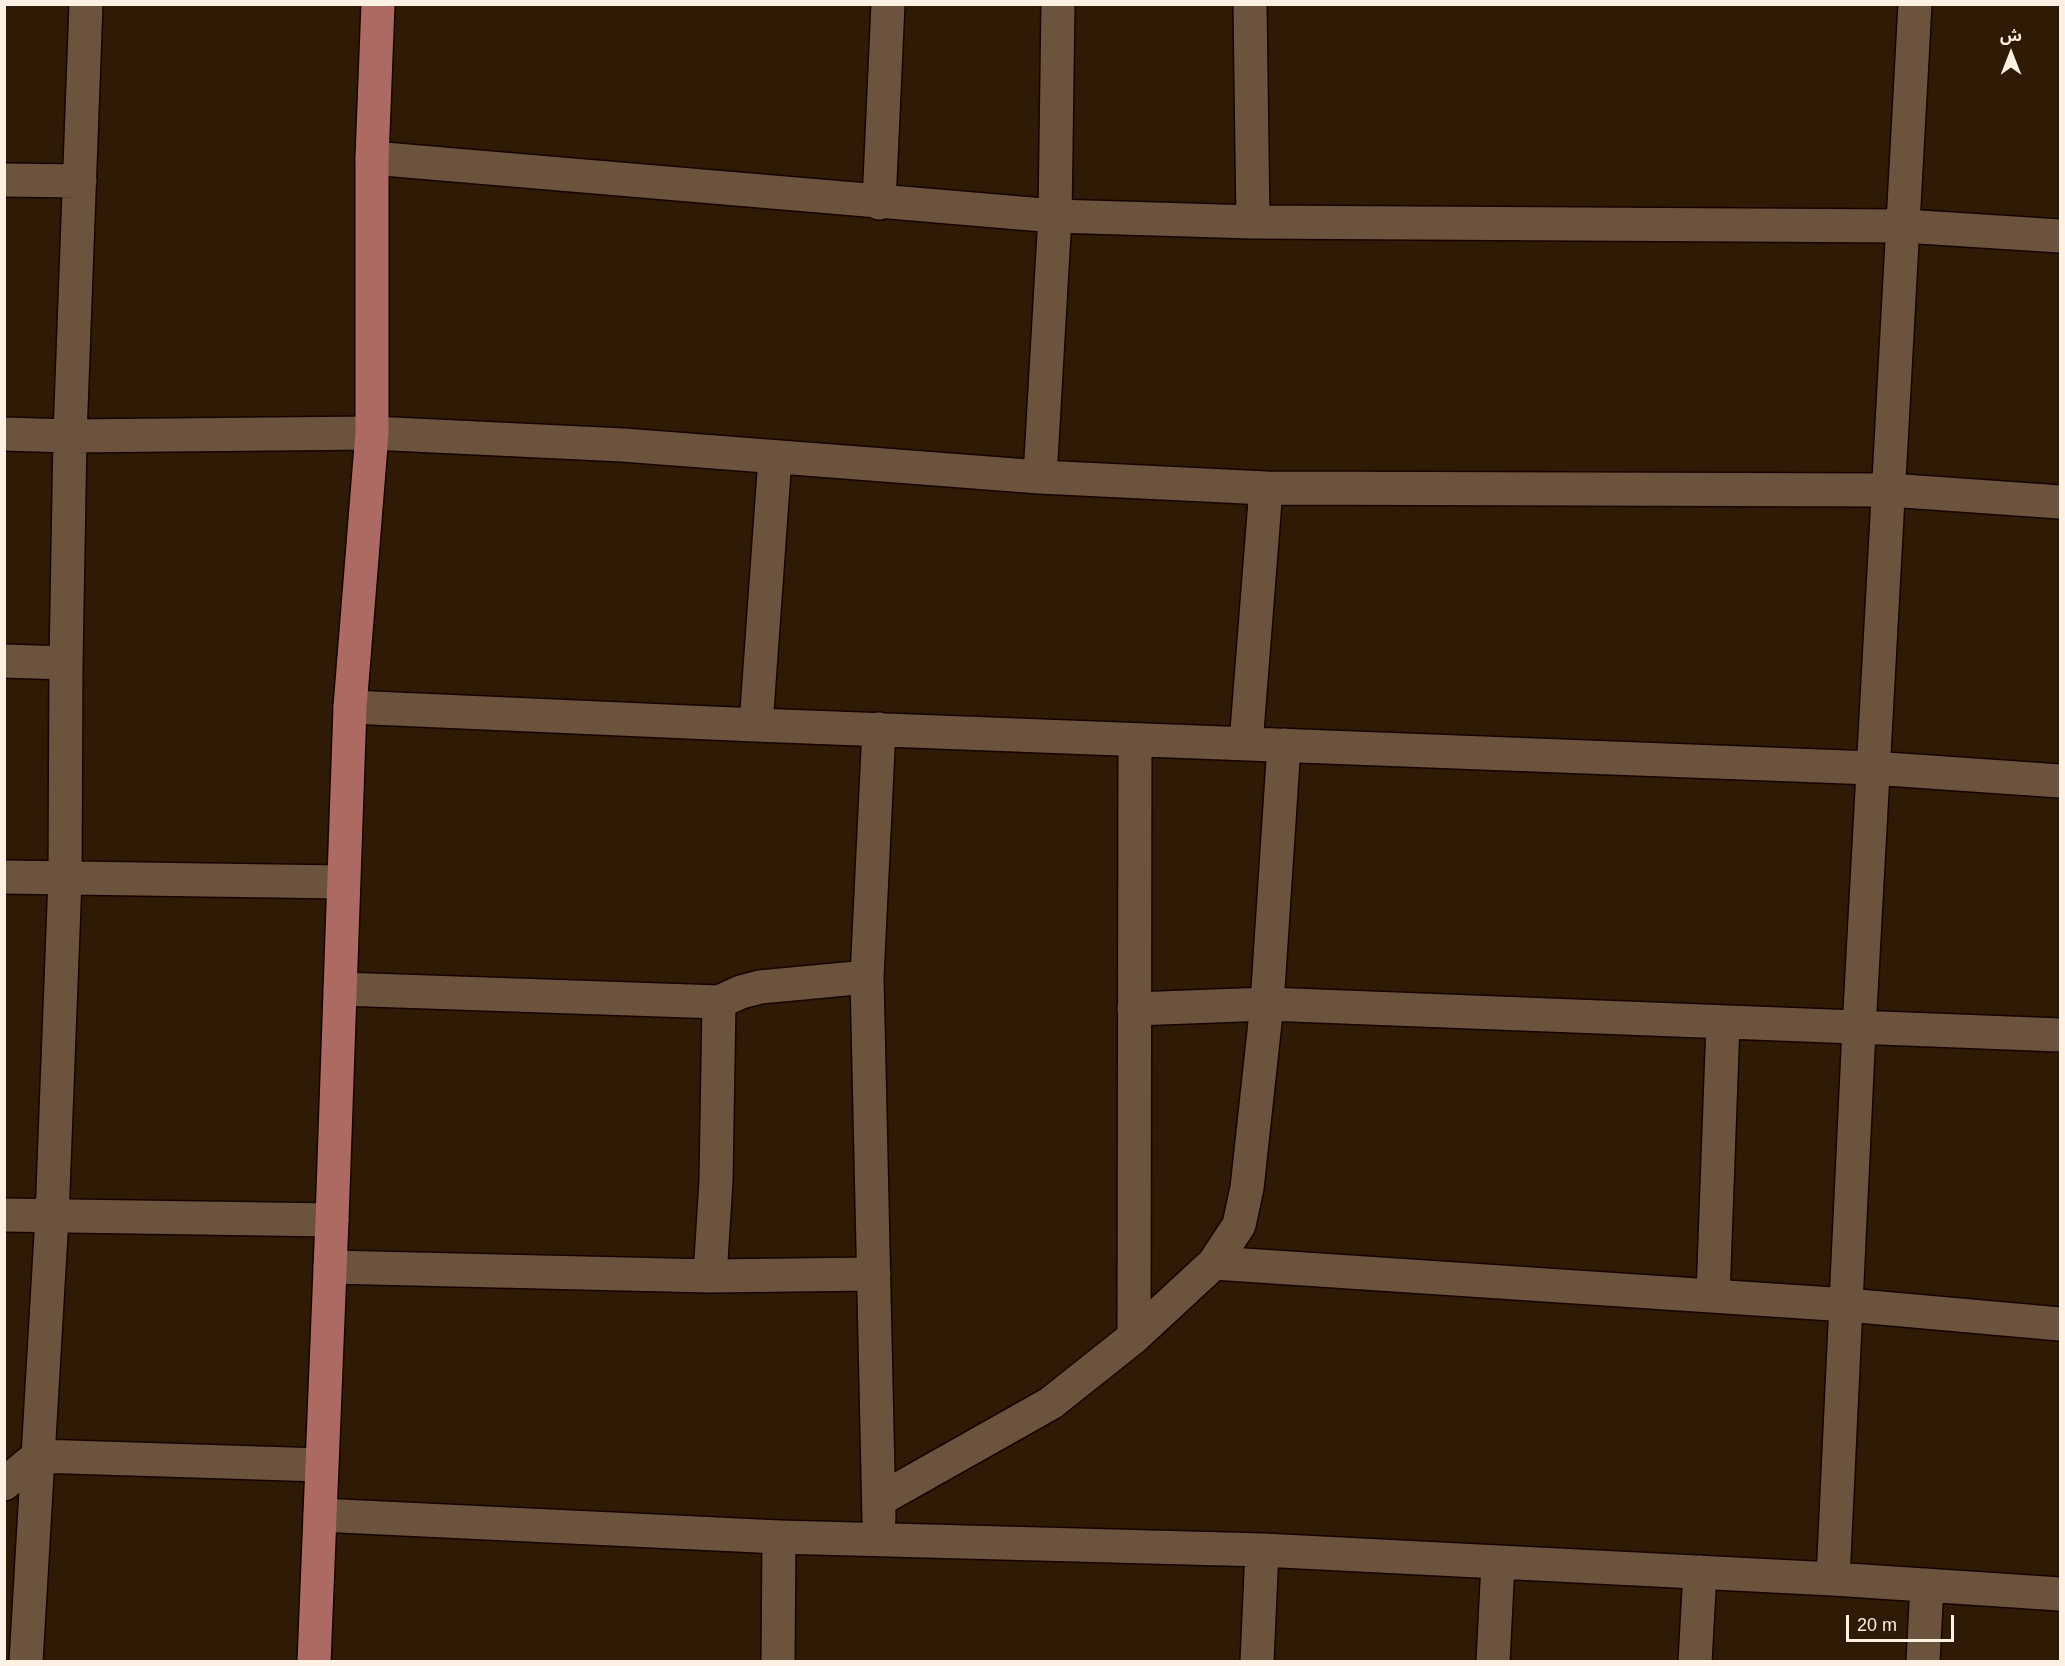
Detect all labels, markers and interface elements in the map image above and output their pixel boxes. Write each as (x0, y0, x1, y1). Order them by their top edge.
north arrow (1981, 24, 2041, 84)
text: ش (2000, 27, 2022, 44)
scale bar (1849, 1603, 1957, 1641)
text: 20 m (1857, 1615, 1897, 1635)

